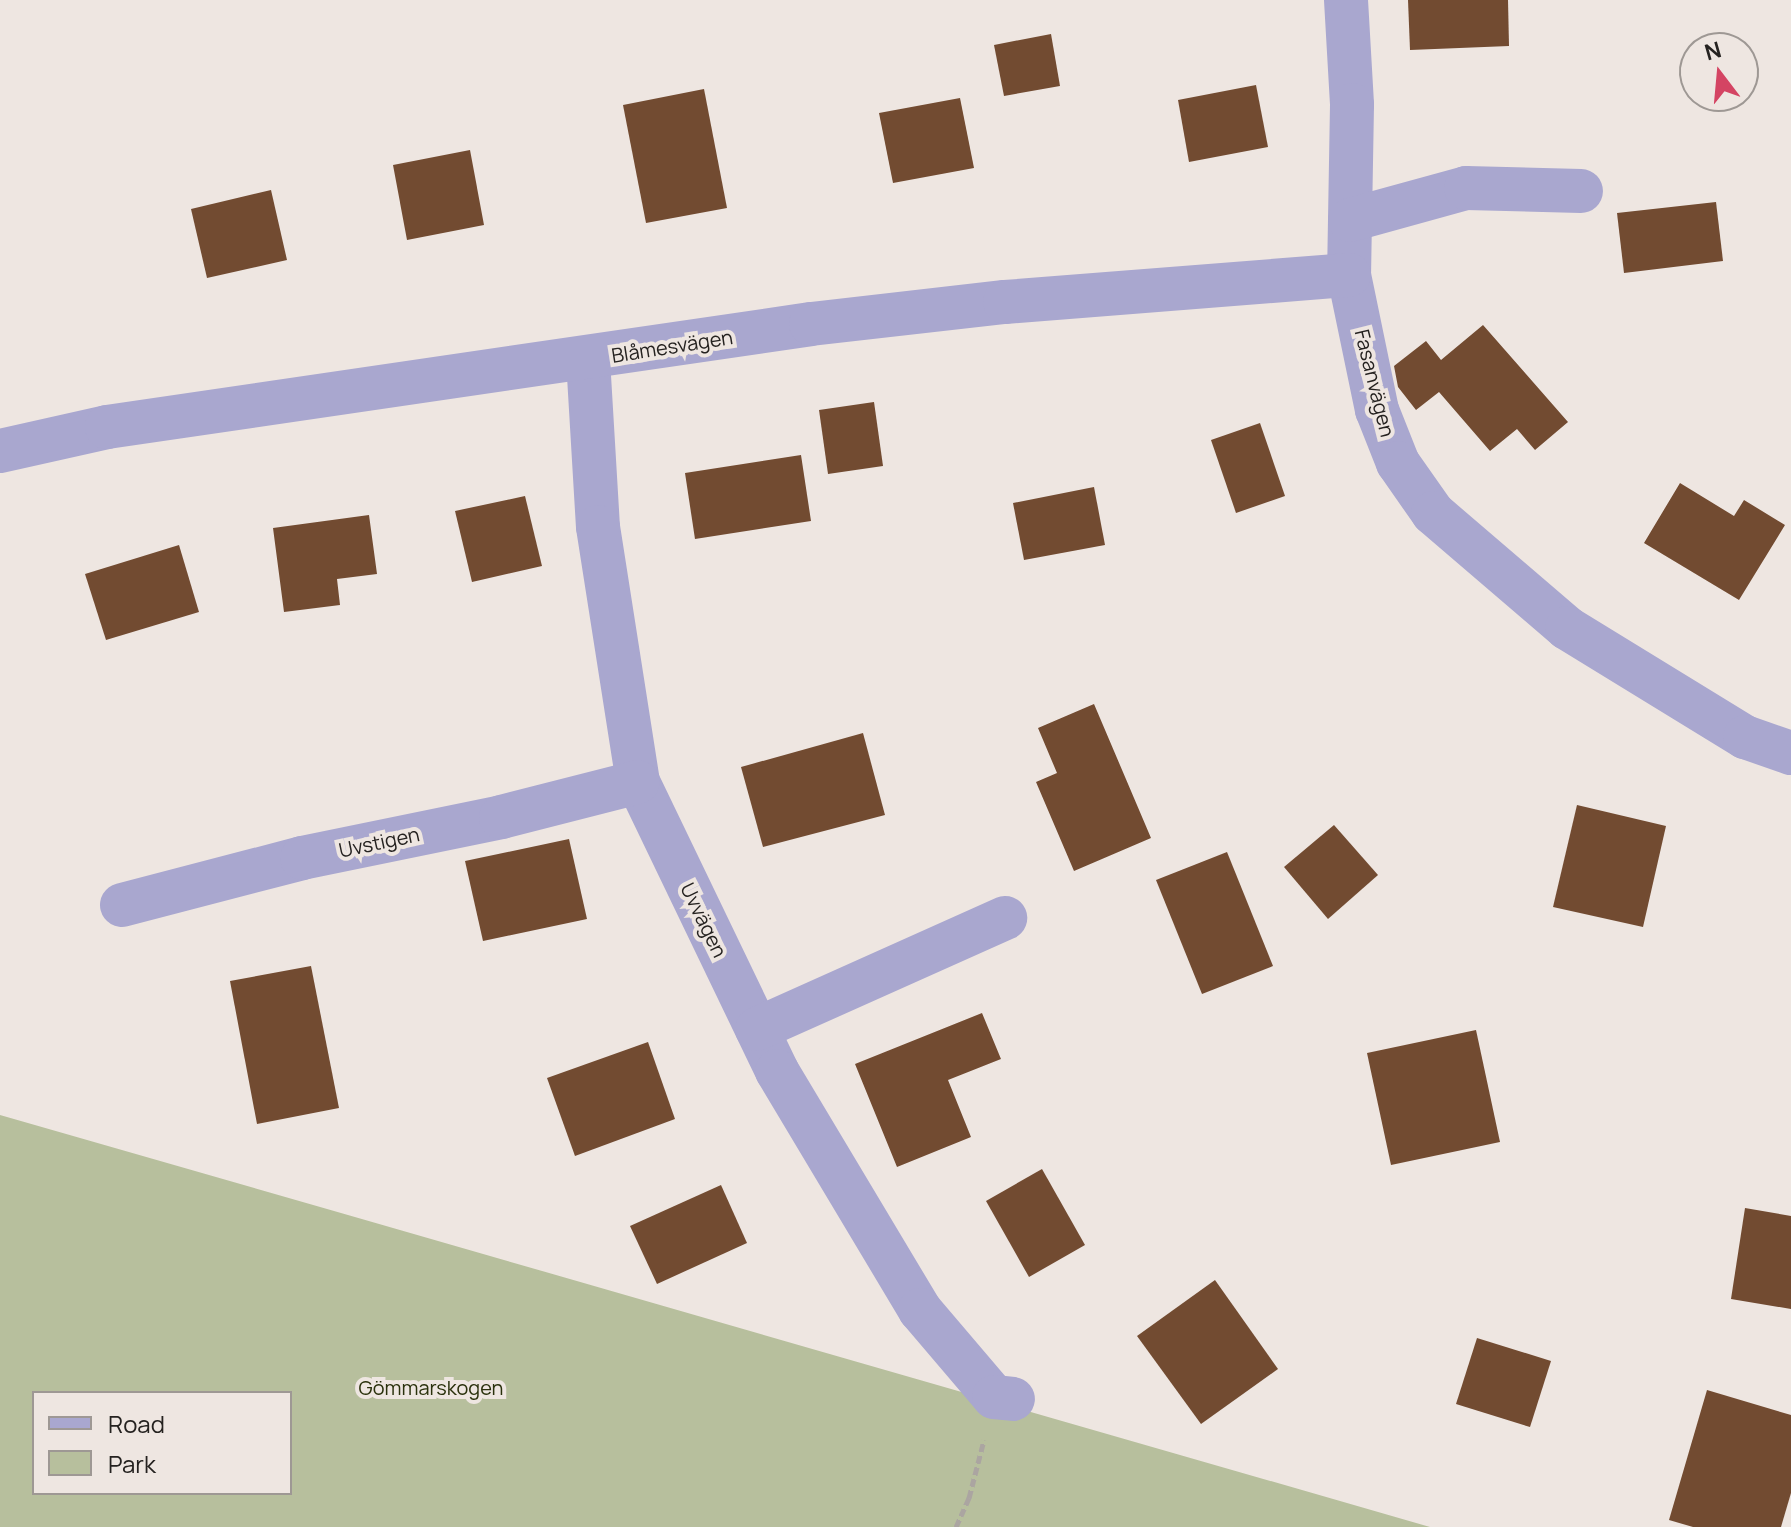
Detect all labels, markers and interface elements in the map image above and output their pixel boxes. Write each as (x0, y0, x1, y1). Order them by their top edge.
north arrow (1679, 32, 1759, 112)
text: N (1701, 34, 1725, 67)
street label: Blåmesvägen (610, 325, 734, 367)
street label: Fasanvägen (1350, 327, 1400, 439)
street label: Uvstigen (336, 822, 422, 862)
street label: Uvvägen (676, 879, 732, 961)
park label: Gömmarskogen (359, 1375, 503, 1399)
legend (32, 1391, 292, 1495)
text: Road (108, 1407, 165, 1440)
text: Park (108, 1447, 156, 1480)

